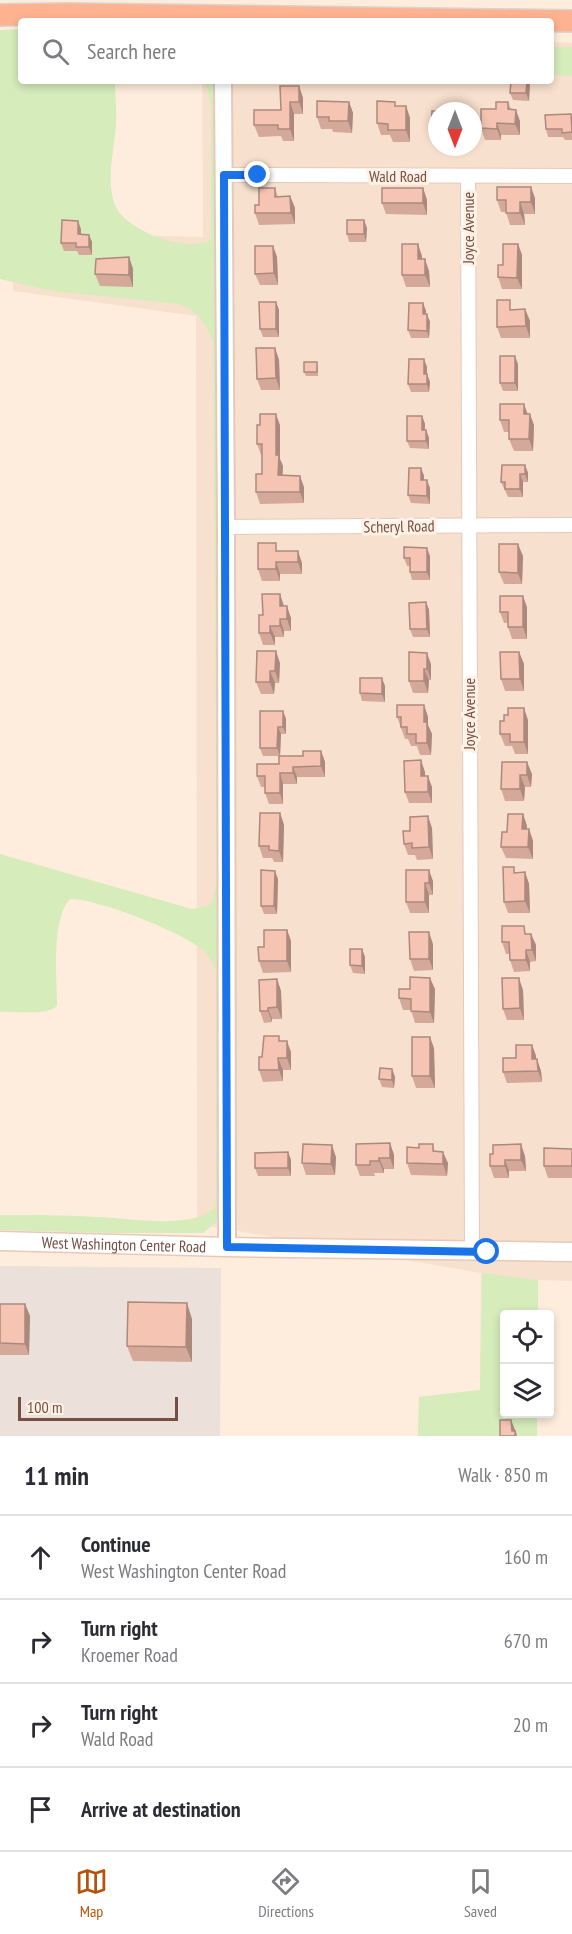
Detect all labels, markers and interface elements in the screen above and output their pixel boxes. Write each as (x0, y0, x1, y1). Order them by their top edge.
search box (18, 18, 554, 84)
icon: search (39, 35, 72, 68)
text: Search here (87, 37, 176, 65)
north arrow (428, 102, 482, 156)
route end (244, 161, 270, 187)
street label: Wald Road (369, 166, 427, 186)
street label: Joyce Avenue (458, 192, 478, 265)
street label: Scheryl Road (363, 515, 435, 537)
street label: Joyce Avenue (459, 678, 479, 751)
street label: West Washington Center Road (41, 1232, 206, 1256)
route start (473, 1238, 499, 1264)
map controls (500, 1310, 554, 1418)
button: locate (500, 1310, 554, 1364)
button: layers (500, 1364, 554, 1418)
scale bar (18, 1394, 178, 1422)
text: 100 m (27, 1397, 62, 1417)
text: 11 min (24, 1459, 89, 1492)
text: Walk · 850 m (458, 1462, 548, 1488)
text: Continue (81, 1530, 151, 1558)
icon: ahead (24, 1541, 57, 1574)
text: 160 m (504, 1544, 548, 1570)
text: West Washington Center Road (81, 1558, 286, 1584)
text: Turn right (81, 1614, 158, 1642)
icon: right (24, 1625, 57, 1658)
text: 670 m (504, 1628, 548, 1654)
text: Kroemer Road (81, 1642, 178, 1668)
text: Turn right (81, 1698, 158, 1726)
icon: right (24, 1709, 57, 1742)
text: 20 m (513, 1712, 548, 1738)
text: Wald Road (81, 1726, 153, 1752)
icon: arrive (24, 1793, 57, 1826)
text: Arrive at destination (81, 1795, 241, 1823)
tab: Map (75, 1865, 108, 1921)
tab: Directions (258, 1865, 314, 1921)
tab: Saved (464, 1865, 497, 1921)

